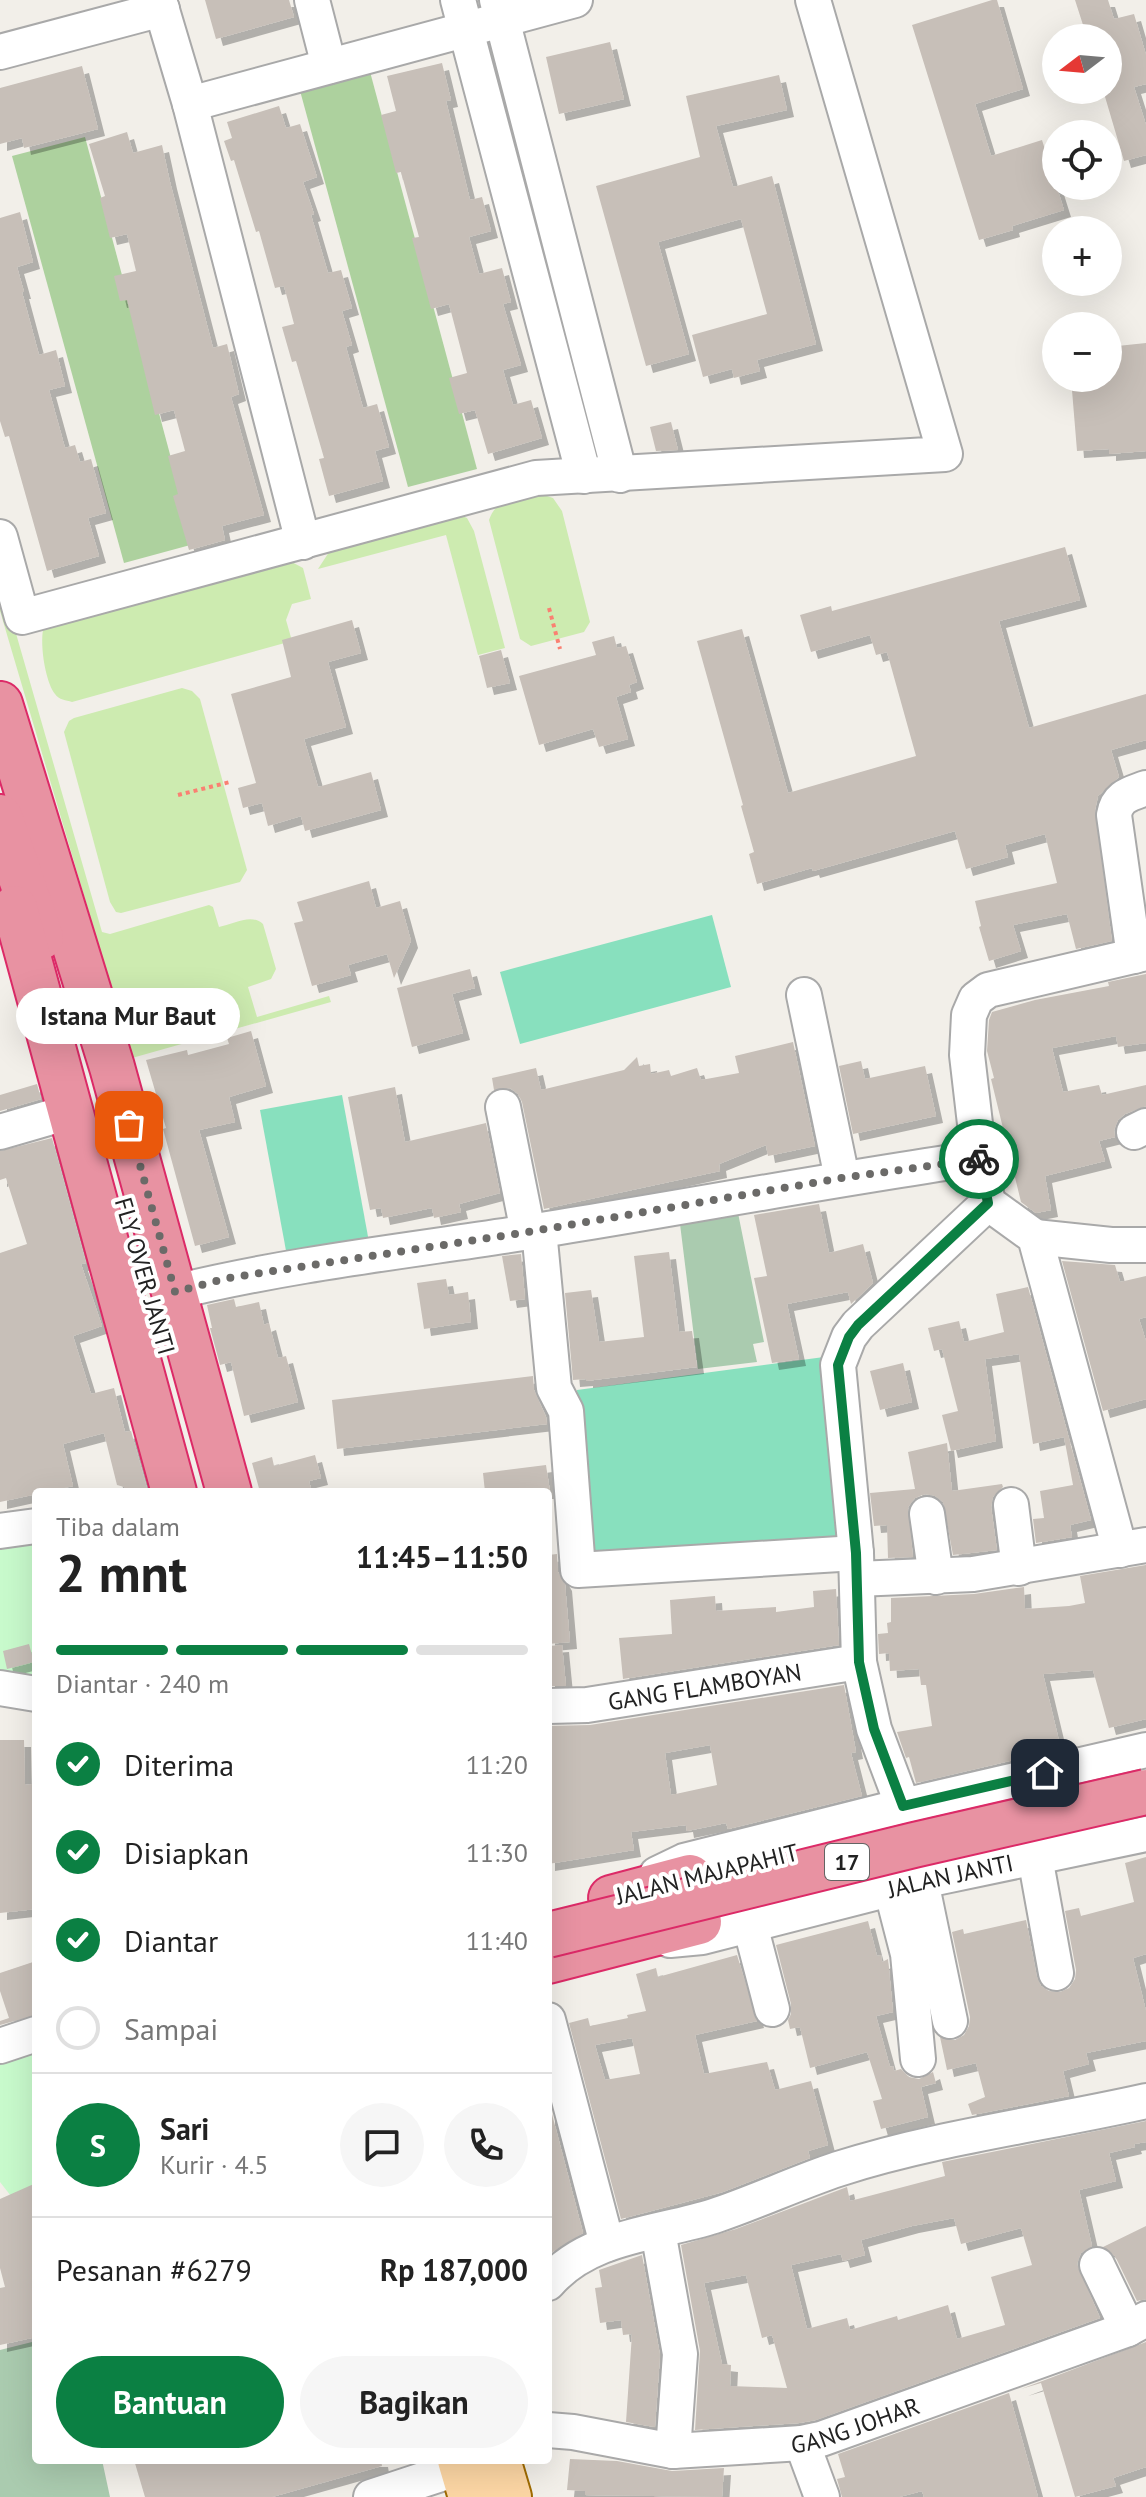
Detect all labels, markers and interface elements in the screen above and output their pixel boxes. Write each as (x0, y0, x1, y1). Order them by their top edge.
north arrow (1042, 24, 1122, 104)
map controls (1042, 24, 1122, 392)
button: locate (1042, 120, 1122, 200)
button: + (1042, 216, 1122, 296)
button: − (1042, 312, 1122, 392)
callout: Istana Mur Baut (17, 989, 241, 1045)
text: Istana Mur Baut (40, 999, 216, 1032)
pin (95, 1091, 163, 1159)
icon: bag (107, 1103, 151, 1147)
courier (939, 1119, 1019, 1199)
icon: bike (957, 1137, 1001, 1181)
street label: FLY OVER JANTI (108, 1194, 182, 1358)
text: Tiba dalam (56, 1510, 180, 1543)
text: 11:45–11:50 (356, 1537, 528, 1576)
text: 2 mnt (56, 1539, 187, 1606)
street label: GANG FLAMBOYAN (606, 1656, 803, 1717)
text: Diantar · 240 m (56, 1667, 229, 1700)
pin (1011, 1739, 1079, 1807)
icon: check (56, 1742, 100, 1786)
text: Diterima (124, 1745, 234, 1784)
text: 11:20 (466, 1748, 528, 1781)
icon: home (1023, 1751, 1067, 1795)
icon: check (56, 1830, 100, 1874)
text: Disiapkan (124, 1833, 249, 1872)
text: 11:30 (466, 1836, 528, 1869)
street label: JALAN MAJAPAHIT (612, 1836, 801, 1912)
road number: 17 (825, 1844, 869, 1880)
street label: JALAN JANTI (883, 1847, 1016, 1905)
icon: check (56, 1918, 100, 1962)
text: Diantar (124, 1921, 218, 1960)
text: 11:40 (466, 1924, 528, 1957)
text: Sampai (124, 2009, 218, 2048)
button: chat (340, 2103, 424, 2187)
button: phone (444, 2103, 528, 2187)
text: Sari (160, 2109, 209, 2148)
text: S (90, 2126, 106, 2165)
text: Kurir · 4.5 (160, 2148, 269, 2181)
text: Pesanan #6279 (56, 2250, 252, 2289)
text: Rp 187,000 (380, 2250, 528, 2289)
button: Bantuan (56, 2356, 284, 2448)
button: Bagikan (300, 2356, 528, 2448)
street label: GANG JOHAR (790, 2390, 924, 2459)

